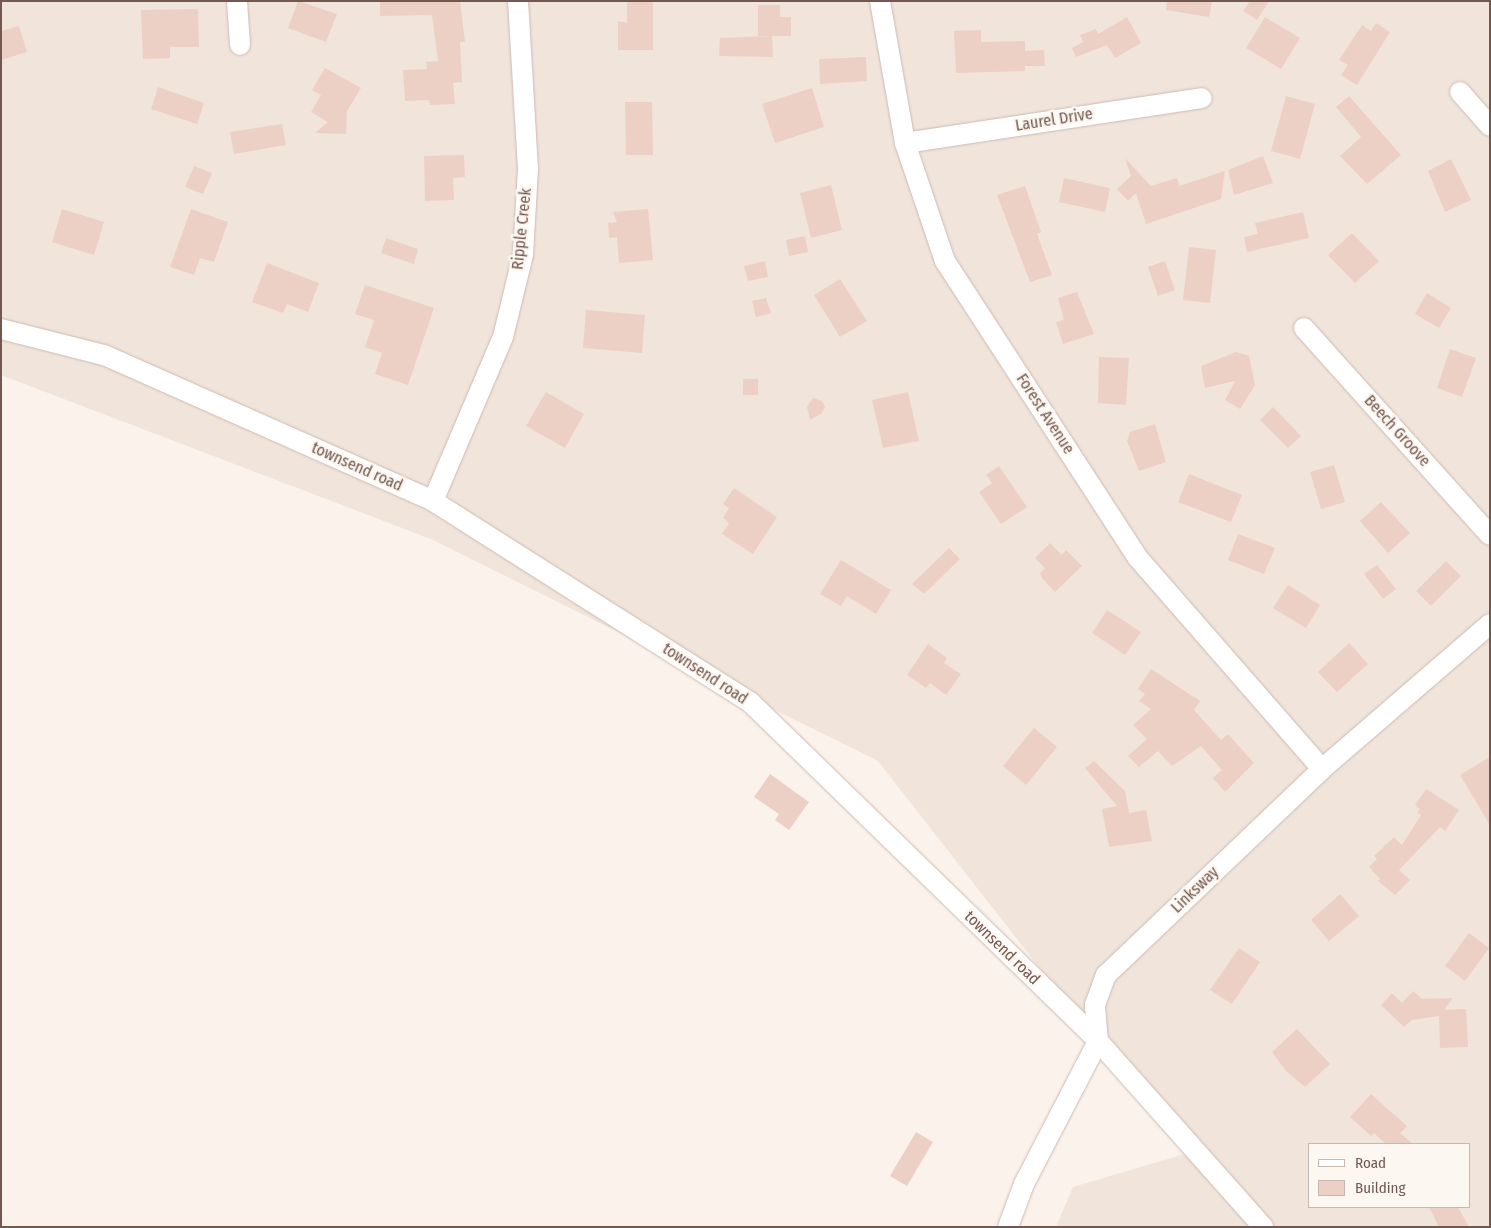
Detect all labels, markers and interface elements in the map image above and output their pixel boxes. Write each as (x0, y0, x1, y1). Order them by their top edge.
street label: Laurel Drive (1014, 104, 1094, 136)
street label: Ripple Creek (508, 187, 536, 271)
street label: Forest Avenue (1012, 370, 1078, 458)
street label: Beech Groove (1360, 391, 1434, 471)
street label: townsend road (308, 438, 406, 496)
street label: townsend road (659, 639, 751, 709)
street label: Linksway (1167, 863, 1223, 917)
street label: townsend road (960, 907, 1044, 989)
legend (1308, 1143, 1471, 1208)
text: Road (1355, 1154, 1386, 1172)
text: Building (1355, 1179, 1406, 1197)

